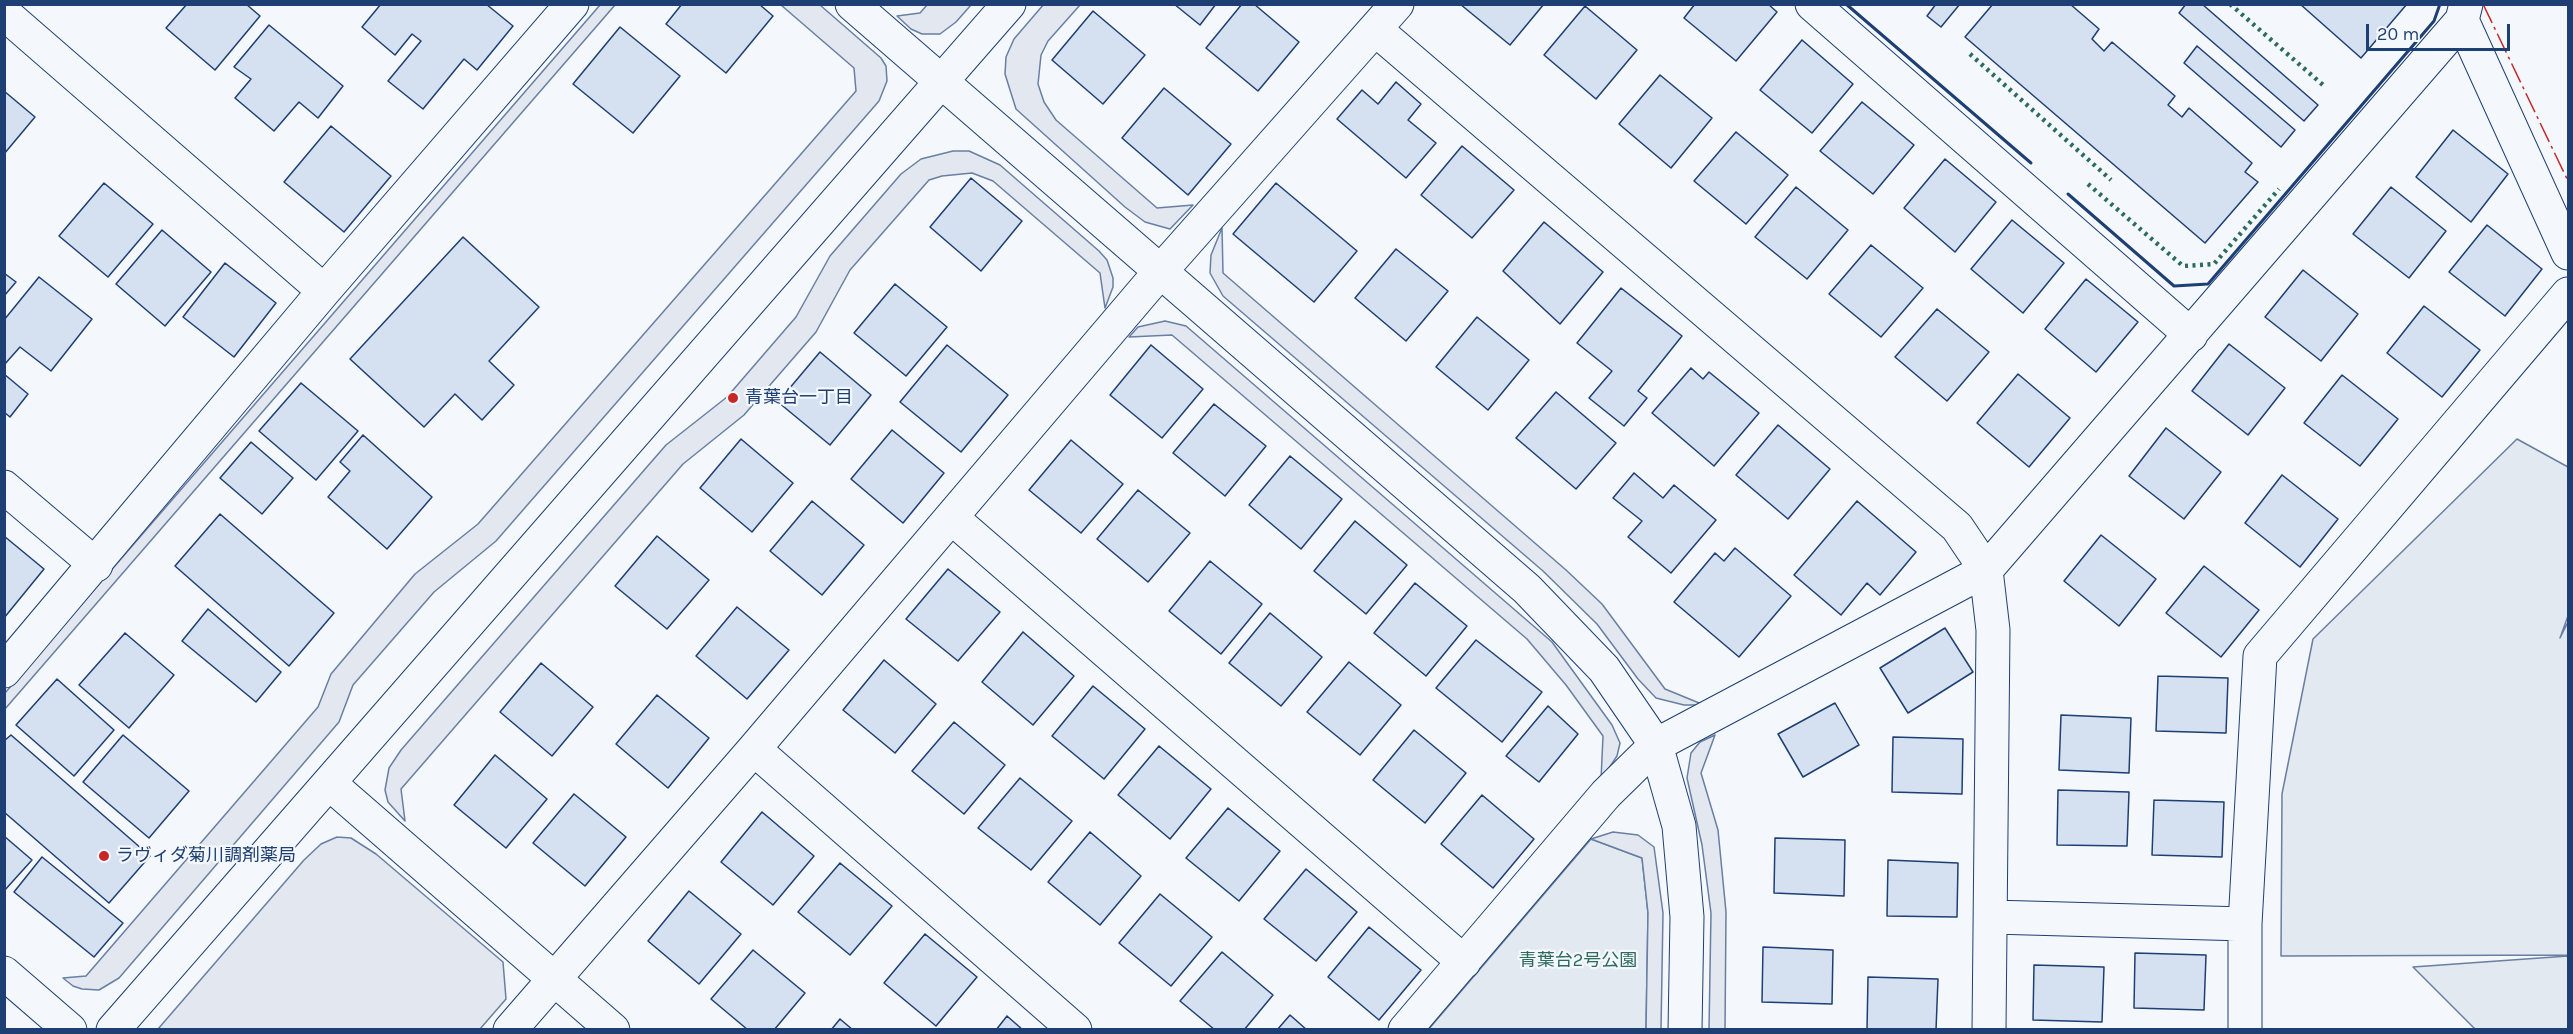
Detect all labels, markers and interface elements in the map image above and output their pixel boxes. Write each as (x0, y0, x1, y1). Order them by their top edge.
scale bar (2369, 12, 2513, 50)
text: 20 m (2377, 23, 2419, 45)
place label: 青葉台一丁目 (745, 387, 853, 409)
marker: 青葉台一丁目 (726, 391, 740, 405)
place label: ラヴィダ菊川調剤薬局 (116, 845, 296, 867)
marker: ラヴィダ菊川調剤薬局 (97, 849, 111, 863)
park label: 青葉台2号公園 (1519, 950, 1637, 972)

